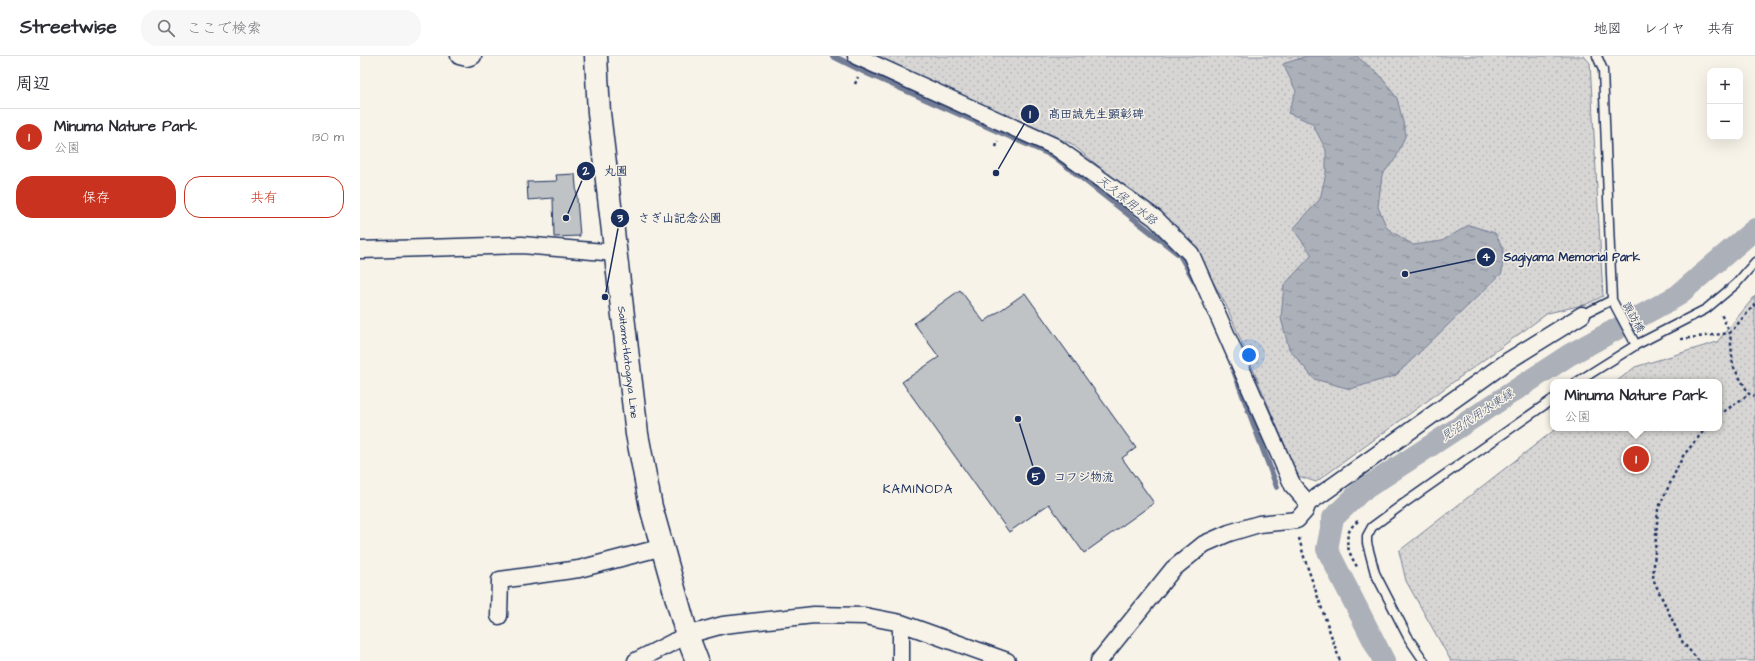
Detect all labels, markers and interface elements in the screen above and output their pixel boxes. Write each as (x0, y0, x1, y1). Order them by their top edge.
search box (141, 10, 421, 46)
text: Streetwise (20, 14, 117, 41)
icon: search (155, 17, 177, 39)
text: ここで検索 (187, 18, 262, 39)
text: 地図 (1594, 19, 1622, 39)
text: レイヤ (1644, 19, 1685, 39)
text: 共有 (1707, 19, 1735, 39)
map controls (1707, 68, 1743, 140)
button: + (1707, 68, 1743, 104)
text: 周辺 (16, 72, 50, 96)
callout: 髙田誠先生顕彰碑 (1020, 102, 1152, 126)
button: − (1707, 104, 1743, 140)
text: 1 (1029, 106, 1031, 123)
text: 髙田誠先生顕彰碑 (1048, 106, 1144, 123)
text: Minuma Nature Park (54, 116, 197, 137)
text: 1 (28, 128, 30, 146)
text: 130 m (312, 128, 344, 146)
text: 公園 (54, 139, 80, 157)
callout: 丸園 (576, 159, 636, 183)
text: 2 (582, 163, 590, 180)
text: 丸園 (604, 163, 628, 180)
water label: 天久保用水路 (1093, 172, 1161, 230)
button: 保存 (16, 176, 176, 218)
button: 共有 (184, 176, 344, 218)
callout: さぎ山記念公園 (610, 206, 730, 230)
text: 3 (616, 210, 624, 227)
text: さぎ山記念公園 (638, 210, 722, 227)
callout: Sagiyama Memorial Park (1476, 245, 1648, 269)
text: 4 (1482, 249, 1491, 266)
text: Sagiyama Memorial Park (1503, 249, 1641, 268)
street label: 諏訪橋 (1619, 299, 1648, 335)
street label: Saitama-Hatogaya Line (614, 305, 642, 419)
your location (1239, 345, 1259, 365)
popup (1550, 379, 1722, 431)
water label: 見沼代用水東縁 (1437, 385, 1518, 445)
text: Minuma Nature Park (1565, 385, 1707, 406)
text: 公園 (1565, 408, 1591, 426)
pin: 1 (1623, 444, 1649, 474)
callout: コフジ物流 (1026, 464, 1122, 488)
text: 5 (1032, 469, 1041, 486)
text: コフジ物流 (1054, 469, 1114, 486)
district label: KAMINODA (883, 480, 953, 498)

